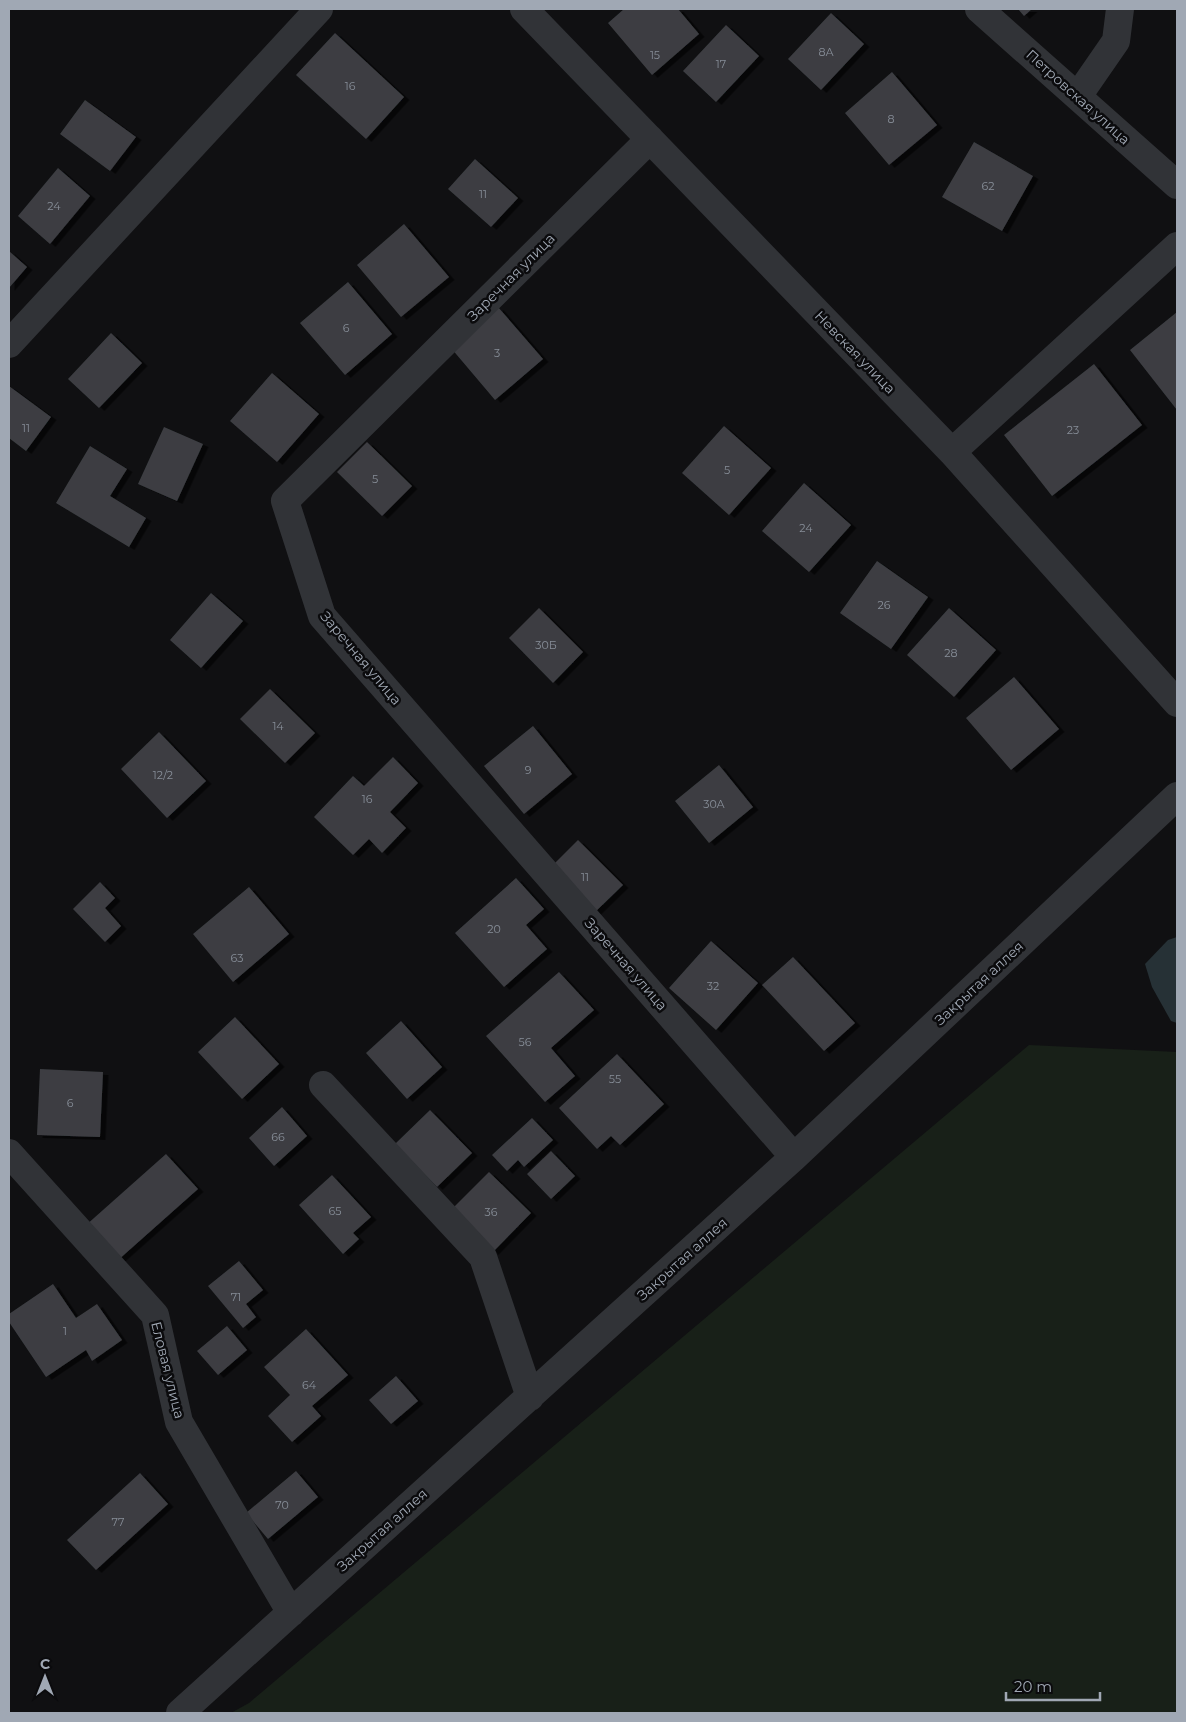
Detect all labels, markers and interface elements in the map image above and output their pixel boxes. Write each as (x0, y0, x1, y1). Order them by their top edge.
house number: 8А (818, 45, 834, 59)
street label: Петровская улица (1022, 46, 1134, 148)
house number: 15 (650, 48, 660, 62)
house number: 17 (716, 57, 726, 71)
house number: 16 (345, 79, 356, 93)
house number: 8 (887, 112, 895, 126)
house number: 62 (982, 179, 994, 193)
house number: 11 (479, 187, 487, 201)
house number: 24 (47, 199, 61, 213)
street label: Заречная улица (463, 229, 559, 325)
street label: Невская улица (811, 307, 899, 397)
house number: 6 (343, 321, 350, 335)
house number: 3 (494, 346, 500, 360)
house number: 11 (22, 421, 30, 435)
house number: 23 (1067, 423, 1079, 437)
house number: 5 (724, 463, 730, 477)
house number: 5 (372, 472, 378, 486)
house number: 24 (799, 521, 813, 535)
house number: 26 (878, 598, 891, 612)
street label: Заречная улица (317, 607, 405, 709)
house number: 30Б (535, 638, 557, 652)
house number: 28 (944, 646, 958, 660)
house number: 14 (272, 719, 284, 733)
house number: 9 (525, 763, 532, 777)
house number: 12/2 (153, 768, 173, 782)
house number: 16 (362, 792, 373, 806)
house number: 30А (703, 797, 726, 811)
house number: 11 (581, 870, 589, 884)
street label: Заречная улица (581, 914, 671, 1014)
house number: 20 (487, 922, 501, 936)
street label: Закрытая аллея (931, 937, 1027, 1029)
house number: 63 (231, 951, 243, 965)
house number: 32 (707, 979, 719, 993)
house number: 56 (519, 1035, 532, 1049)
house number: 55 (609, 1072, 621, 1086)
house number: 6 (67, 1096, 74, 1110)
house number: 66 (271, 1130, 285, 1144)
house number: 65 (329, 1204, 341, 1218)
house number: 36 (485, 1205, 498, 1219)
street label: Закрытая аллея (633, 1214, 731, 1304)
house number: 71 (231, 1290, 241, 1304)
street label: Еловая улица (147, 1320, 189, 1420)
house number: 1 (63, 1324, 67, 1338)
house number: 64 (302, 1378, 317, 1392)
street label: Закрытая аллея (333, 1485, 431, 1575)
house number: 70 (275, 1498, 289, 1512)
house number: 77 (112, 1515, 124, 1529)
north arrow (20, 1652, 70, 1702)
text: С (40, 1655, 50, 1673)
scale bar (1006, 1670, 1100, 1702)
text: 20 m (1014, 1677, 1052, 1696)

